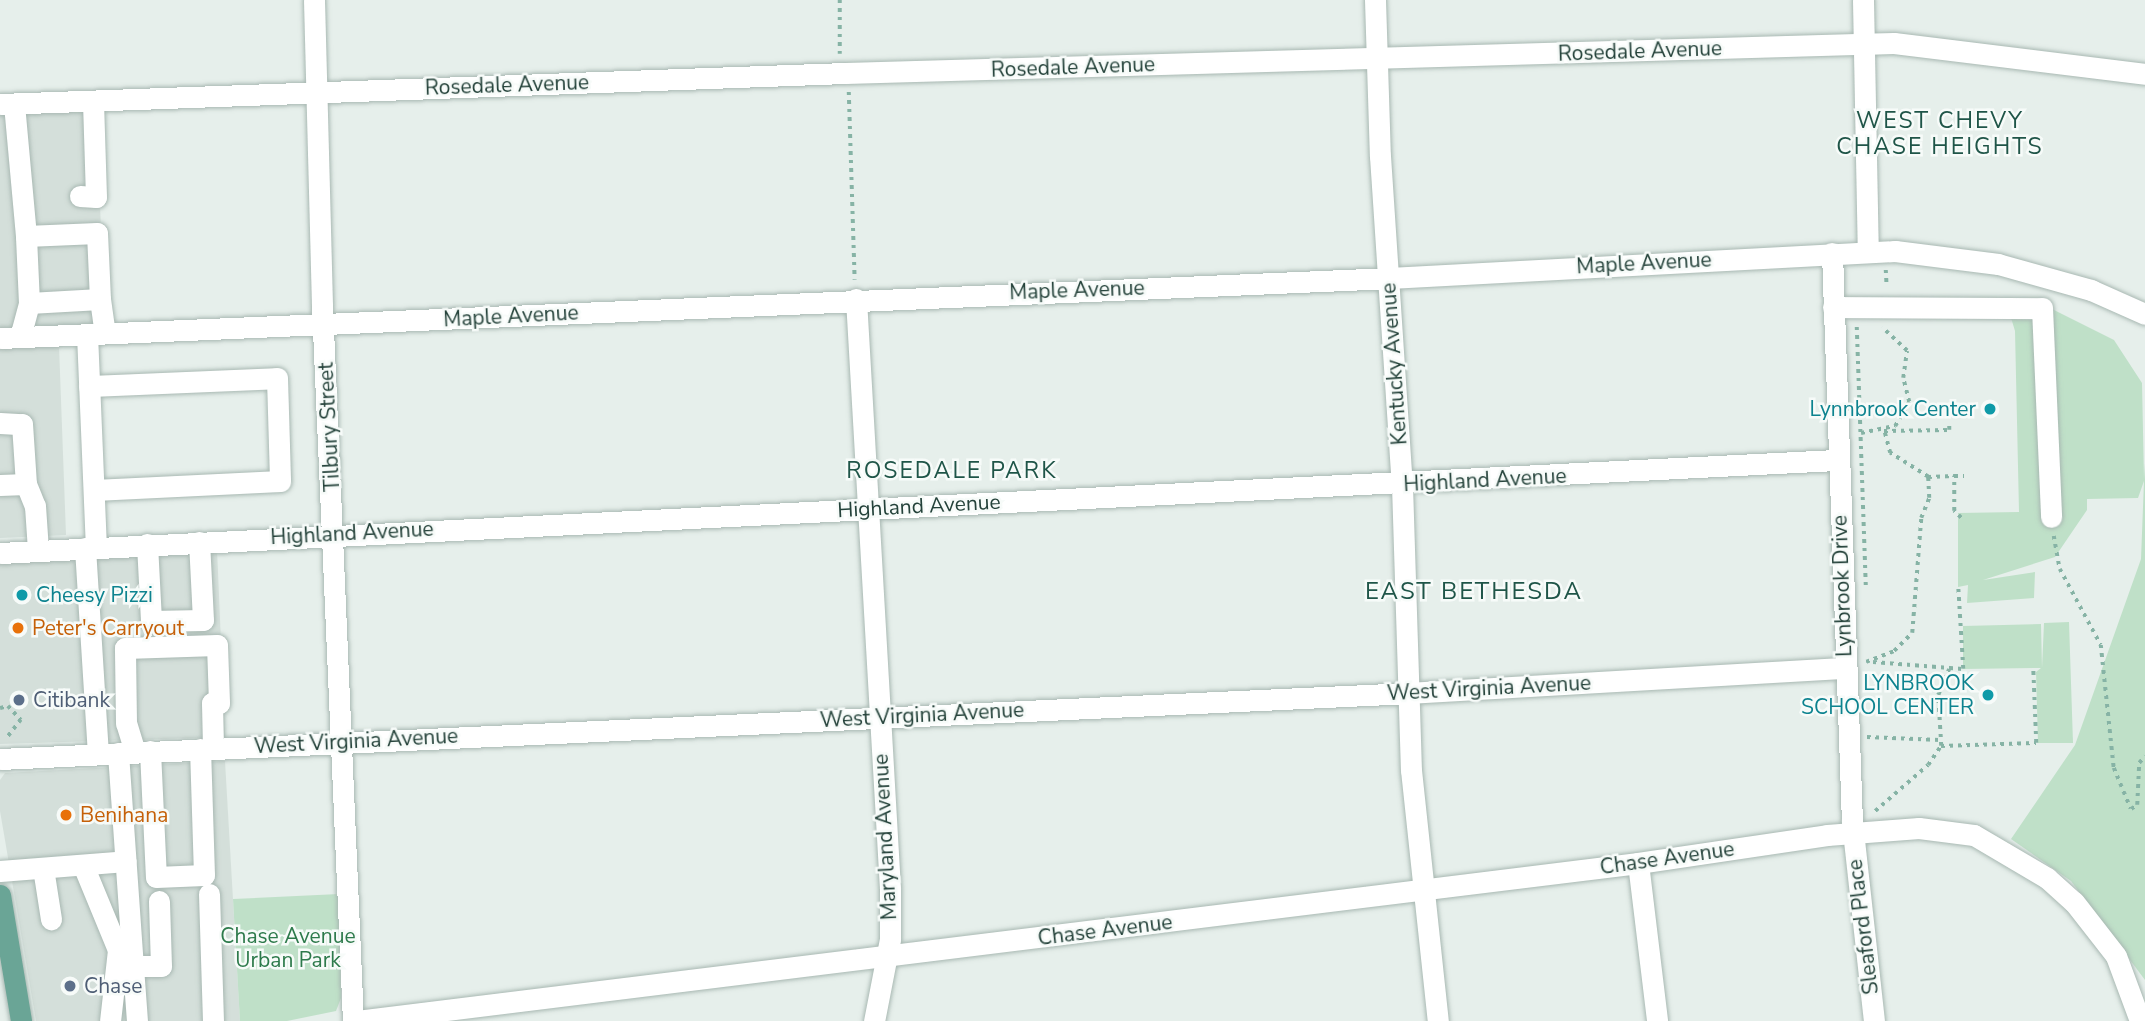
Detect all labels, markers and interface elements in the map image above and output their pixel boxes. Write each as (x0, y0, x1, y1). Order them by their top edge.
street label: Rosedale Avenue (1557, 36, 1723, 66)
street label: Rosedale Avenue (990, 52, 1156, 82)
street label: Rosedale Avenue (424, 70, 590, 100)
district label: WEST CHEVY CHASE HEIGHTS (1838, 107, 2042, 161)
street label: Maple Avenue (1576, 247, 1712, 279)
street label: Maple Avenue (1009, 275, 1145, 305)
street label: Kentucky Avenue (1376, 282, 1412, 446)
street label: Maple Avenue (443, 300, 579, 332)
street label: Tilbury Street (313, 362, 345, 492)
place label: Lynnbrook Center (1810, 396, 1976, 422)
marker: Lynnbrook Center (1982, 401, 1998, 417)
district label: ROSEDALE PARK (848, 457, 1056, 485)
street label: Highland Avenue (1403, 463, 1567, 497)
street label: Highland Avenue (837, 489, 1001, 523)
street label: Lynbrook Drive (1827, 515, 1857, 657)
street label: Highland Avenue (270, 516, 434, 550)
district label: EAST BETHESDA (1367, 578, 1581, 606)
place label: Cheesy Pizzi (36, 582, 153, 608)
marker: Cheesy Pizzi (14, 587, 30, 603)
place label: Peter's Carryout (32, 615, 184, 641)
marker: Peter's Carryout (10, 620, 26, 636)
street label: West Virginia Avenue (1386, 670, 1592, 706)
place label: LYNBROOK SCHOOL CENTER (1801, 670, 1974, 720)
place label: Citibank (33, 687, 110, 713)
marker: LYNBROOK SCHOOL CENTER (1980, 687, 1996, 703)
marker: Citibank (11, 692, 27, 708)
street label: West Virginia Avenue (819, 697, 1025, 733)
street label: West Virginia Avenue (253, 723, 459, 759)
street label: Maryland Avenue (868, 753, 902, 921)
place label: Benihana (80, 802, 168, 828)
marker: Benihana (58, 807, 74, 823)
street label: Chase Avenue (1598, 836, 1736, 880)
street label: Sleaford Place (1842, 858, 1884, 996)
street label: Chase Avenue (1036, 909, 1174, 951)
park label: Chase Avenue Urban Park (220, 923, 356, 973)
place label: Chase (84, 973, 142, 999)
marker: Chase (62, 978, 78, 994)

